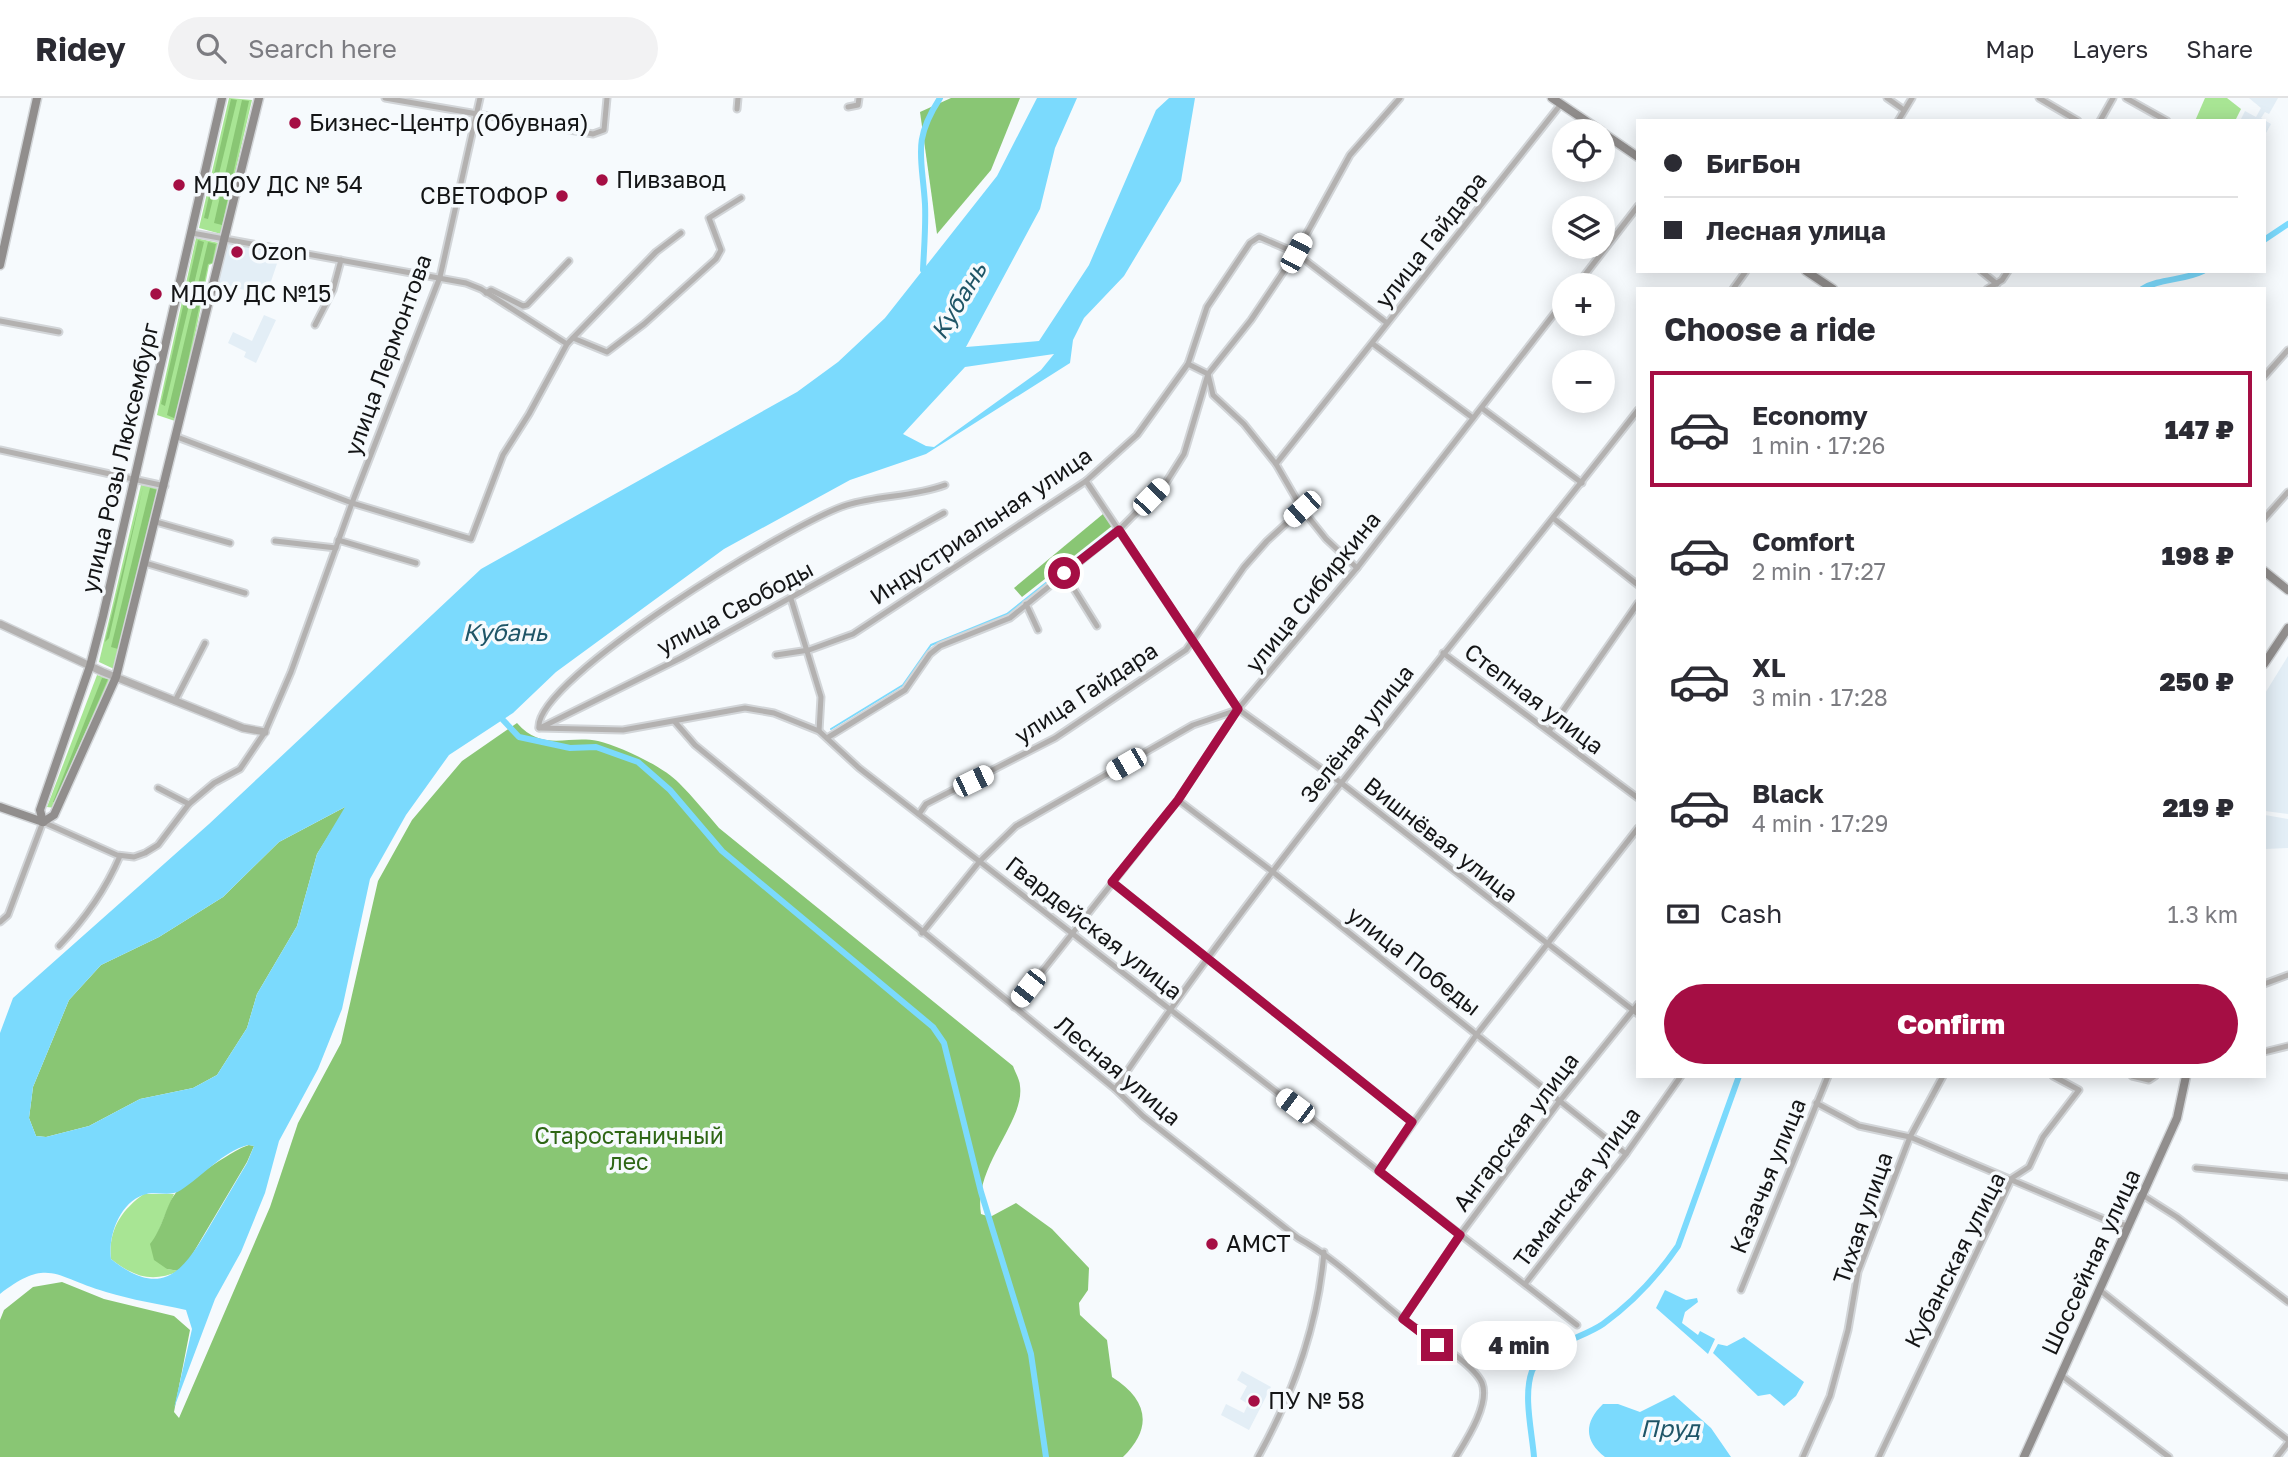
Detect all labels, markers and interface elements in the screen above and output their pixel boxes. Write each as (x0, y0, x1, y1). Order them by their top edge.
search box (168, 17, 658, 80)
text: Ridey (35, 29, 126, 68)
icon: search (192, 29, 230, 67)
text: Search here (248, 33, 397, 64)
text: Map (1985, 34, 2034, 63)
text: Layers (2072, 34, 2148, 63)
text: Share (2186, 34, 2253, 63)
place label: Бизнес-Центр (Обувная) (309, 108, 589, 136)
marker: Бизнес-Центр (Обувная) (287, 115, 303, 131)
map controls (1552, 119, 1615, 413)
button: locate (1552, 119, 1615, 182)
text: БигБон (1706, 148, 1801, 179)
place label: Пивзавод (616, 165, 726, 193)
street label: улица Гайдара (1368, 166, 1492, 313)
place label: МДОУ ДС № 54 (193, 170, 363, 198)
marker: Пивзавод (594, 172, 610, 188)
marker: МДОУ ДС № 54 (171, 177, 187, 193)
place label: СВЕТОФОР (420, 181, 548, 209)
marker: СВЕТОФОР (554, 188, 570, 204)
button: layers (1552, 196, 1615, 259)
text: Лесная улица (1706, 215, 1886, 246)
car (1277, 230, 1316, 276)
place label: Ozon (251, 237, 307, 265)
marker: Ozon (229, 244, 245, 260)
street label: улица Лермонтова (338, 250, 437, 459)
water label: Кубань (924, 255, 993, 344)
button: + (1552, 273, 1615, 336)
place label: МДОУ ДС №15 (170, 279, 331, 307)
marker: МДОУ ДС №15 (148, 286, 164, 302)
text: Choose a ride (1664, 310, 1876, 348)
street label: улица Розы Люксембург (74, 319, 164, 596)
button: − (1552, 350, 1615, 413)
icon: car (1668, 398, 1731, 461)
text: Economy (1752, 400, 1868, 431)
text: 147 ₽ (2165, 414, 2234, 445)
text: 1 min · 17:26 (1752, 431, 1885, 459)
street label: Индустриальная улица (864, 440, 1097, 610)
car (1129, 475, 1174, 519)
car (1280, 487, 1325, 531)
street label: улица Сибиркина (1239, 505, 1386, 677)
icon: car (1668, 524, 1731, 587)
text: Comfort (1752, 526, 1855, 557)
text: 198 ₽ (2162, 540, 2234, 571)
street label: улица Свободы (651, 554, 818, 660)
route start (1048, 557, 1080, 589)
text: 2 min · 17:27 (1752, 557, 1886, 585)
water label: Кубань (463, 617, 549, 647)
street label: улица Гайдара (1009, 635, 1162, 749)
street label: Степная улица (1459, 637, 1610, 760)
icon: car (1668, 650, 1731, 713)
text: XL (1752, 652, 1786, 683)
street label: Зелёная улица (1293, 659, 1419, 808)
text: 250 ₽ (2160, 666, 2234, 697)
text: 3 min · 17:28 (1752, 683, 1888, 711)
car (1103, 744, 1150, 784)
car (950, 762, 997, 800)
street label: Вишнёвая улица (1359, 770, 1524, 908)
icon: car (1668, 776, 1731, 839)
text: Black (1752, 778, 1824, 809)
text: 219 ₽ (2162, 792, 2234, 823)
text: 4 min · 17:29 (1752, 809, 1888, 837)
street label: Гвардейская улица (1001, 850, 1188, 1005)
icon: cash (1664, 895, 1702, 933)
text: Cash (1720, 898, 1782, 929)
street label: улица Победы (1342, 899, 1487, 1021)
text: 1.3 km (2167, 900, 2238, 928)
car (1007, 965, 1050, 1011)
button: Confirm (1664, 984, 2238, 1064)
street label: Лесная улица (1050, 1009, 1187, 1131)
street label: Ангарская улица (1446, 1047, 1584, 1216)
car (1272, 1085, 1319, 1127)
street label: Казачья улица (1723, 1094, 1811, 1257)
street label: Таманская улица (1507, 1101, 1646, 1272)
park label: Старостаничный лес (534, 1121, 724, 1175)
street label: Тихая улица (1826, 1148, 1898, 1287)
street label: Шоссейная улица (2035, 1164, 2145, 1359)
street label: Кубанская улица (1898, 1167, 2011, 1352)
place label: АМСТ (1226, 1229, 1291, 1257)
marker: АМСТ (1204, 1236, 1220, 1252)
callout: 4 min (1462, 1320, 1577, 1370)
route end (1421, 1329, 1453, 1361)
text: 4 min (1489, 1331, 1549, 1359)
place label: ПУ № 58 (1268, 1386, 1365, 1414)
marker: ПУ № 58 (1246, 1393, 1262, 1409)
water label: Пруд (1640, 1413, 1701, 1443)

